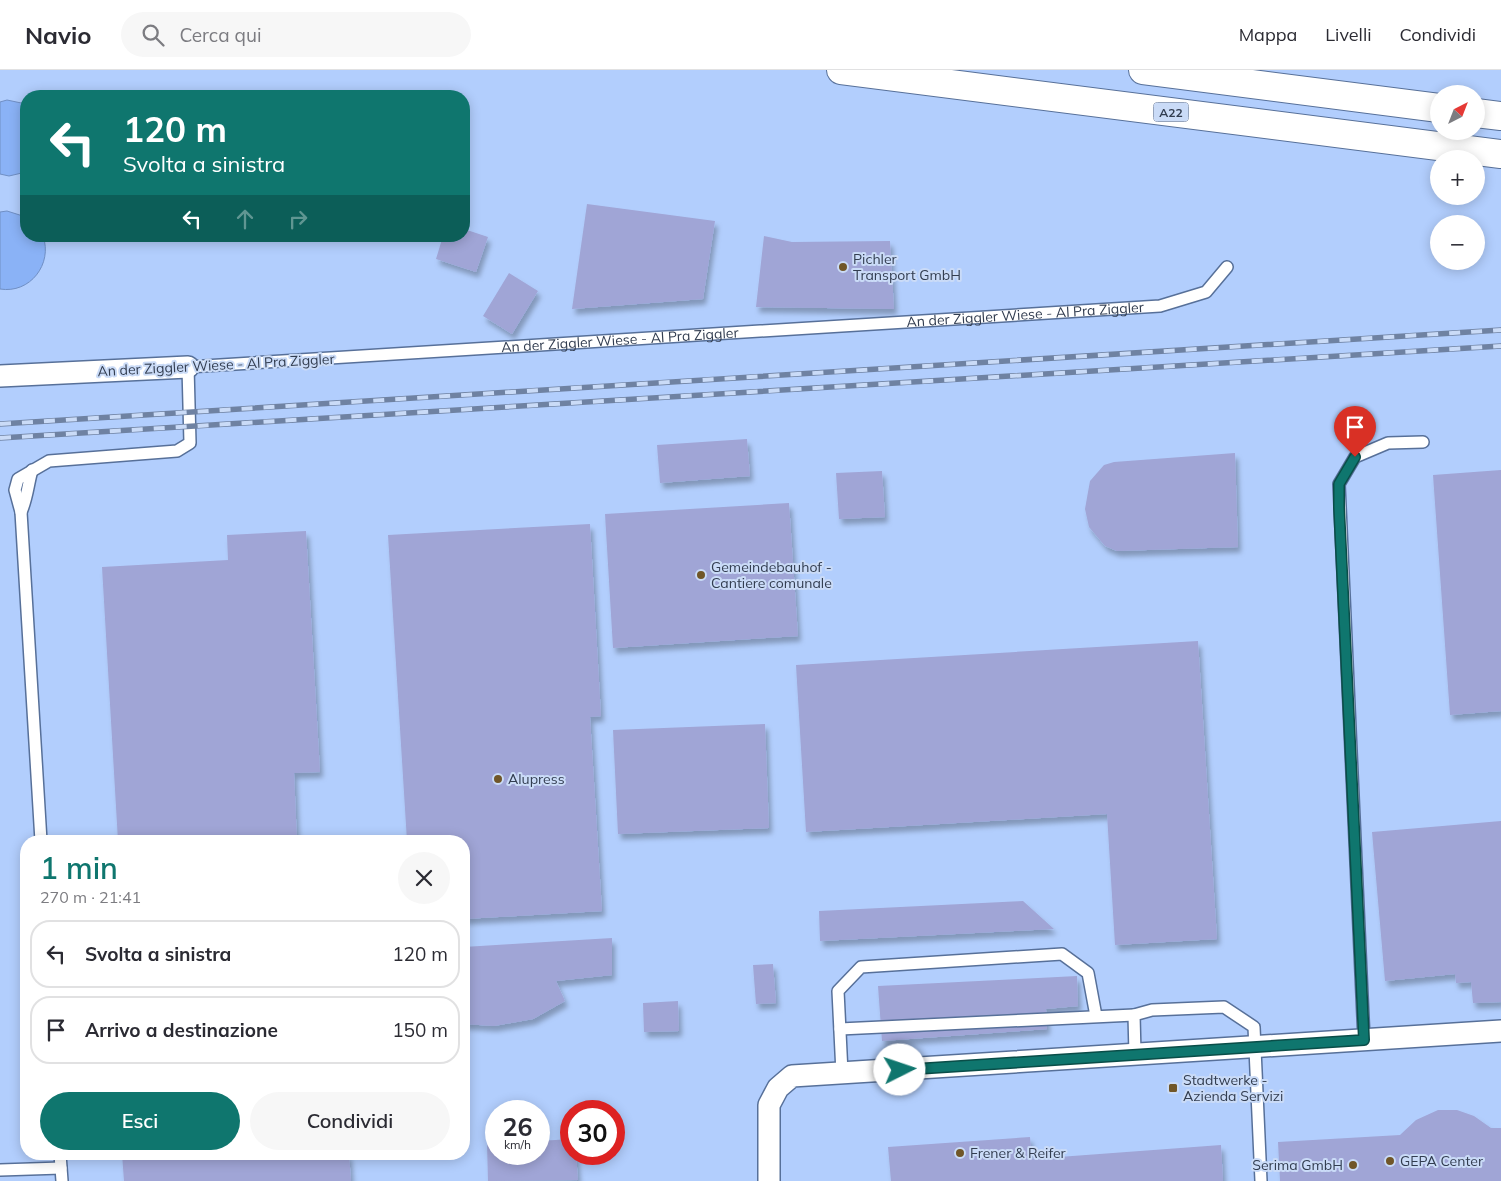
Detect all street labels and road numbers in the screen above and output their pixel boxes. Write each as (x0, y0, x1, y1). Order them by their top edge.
road number: A22 (1154, 102, 1188, 122)
street label: An der Ziggler Wiese - Al Pra Ziggler (906, 298, 1145, 331)
street label: An der Ziggler Wiese - Al Pra Ziggler (501, 323, 740, 356)
street label: An der Ziggler Wiese - Al Pra Ziggler (97, 350, 336, 380)

